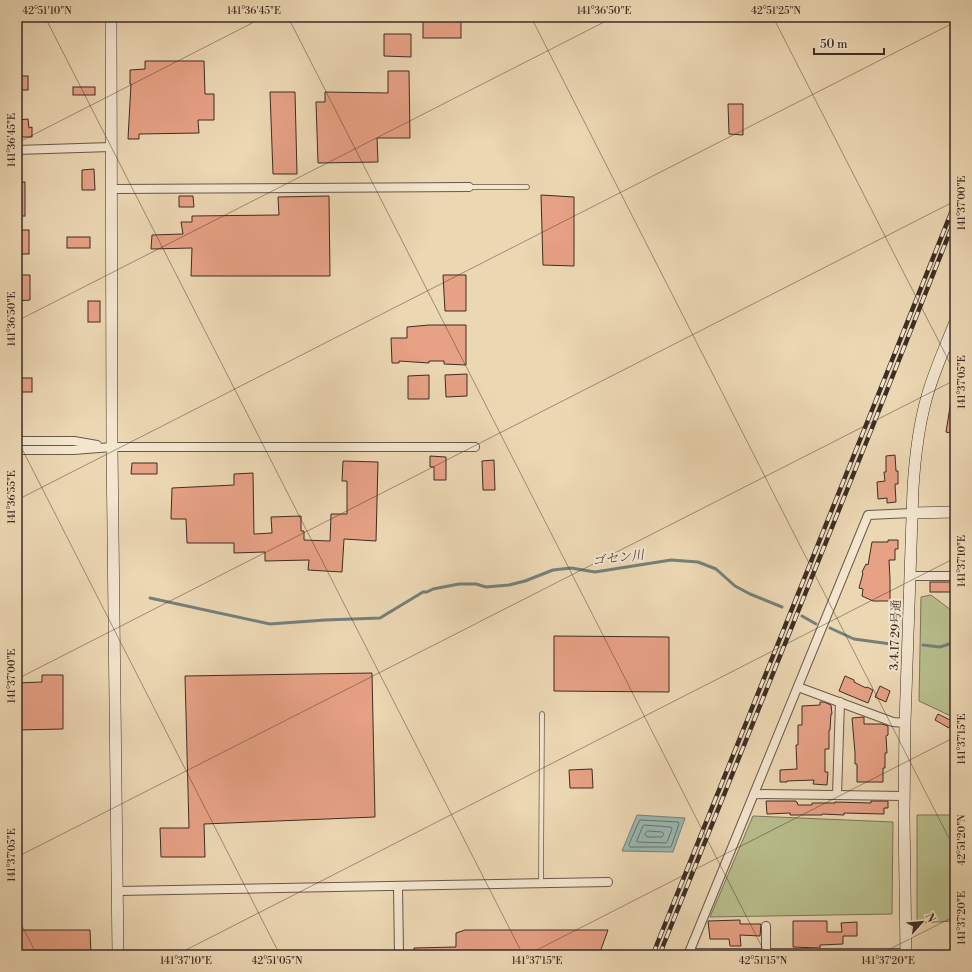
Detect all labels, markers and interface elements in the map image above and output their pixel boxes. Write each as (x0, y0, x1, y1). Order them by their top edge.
text: 42°51'10"N (22, 5, 72, 17)
text: 141°36'45"E (227, 5, 281, 17)
text: 141°36'50"E (577, 5, 631, 17)
text: 42°51'25"N (751, 5, 802, 17)
scale bar (814, 30, 884, 56)
text: 50 m (820, 37, 848, 52)
text: 141°36'45"E (6, 113, 18, 167)
text: 141°37'00"E (956, 176, 968, 230)
text: 141°36'50"E (6, 292, 18, 346)
text: 141°37'05"E (956, 355, 968, 409)
text: 141°36'55"E (6, 470, 18, 524)
text: 141°37'10"E (956, 535, 968, 587)
water label: ゴセン川 (591, 547, 647, 569)
street label: 3.4.17 29号通 (887, 599, 904, 671)
text: 141°37'00"E (6, 649, 18, 703)
text: 141°37'15"E (956, 713, 968, 765)
text: 42°51'20"N (956, 814, 968, 866)
text: 141°37'05"E (6, 828, 18, 882)
text: 141°37'20"E (956, 891, 968, 945)
north arrow (902, 902, 942, 942)
text: N (922, 911, 938, 925)
text: 141°37'10"E (160, 955, 212, 967)
text: 42°51'05"N (252, 955, 303, 967)
text: 141°37'15"E (511, 955, 563, 967)
text: 42°51'15"N (739, 955, 788, 967)
text: 141°37'20"E (861, 955, 915, 967)

